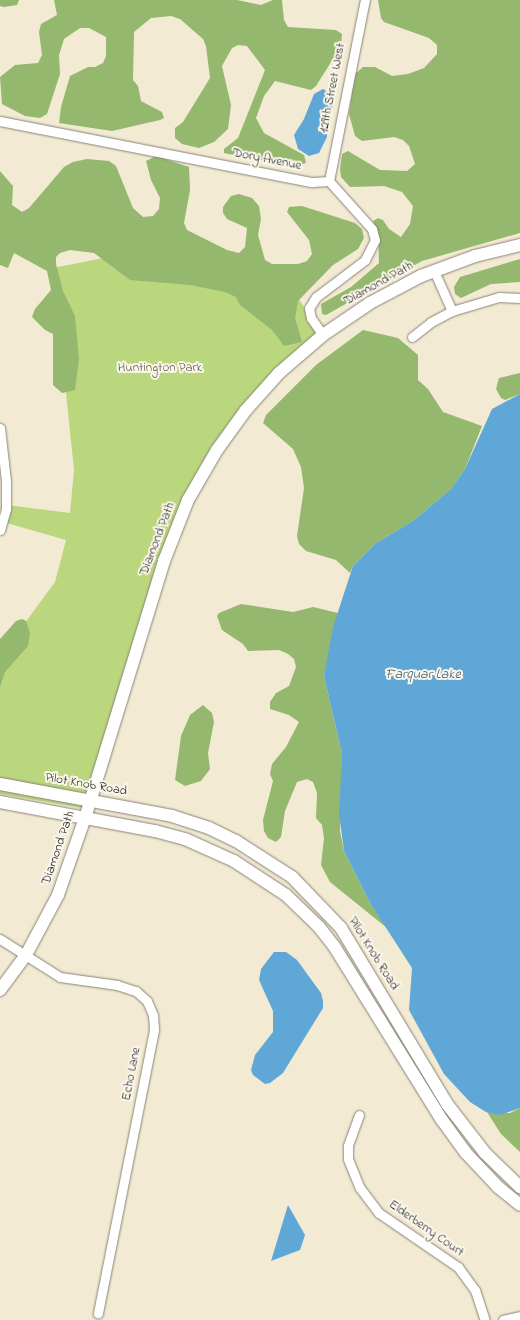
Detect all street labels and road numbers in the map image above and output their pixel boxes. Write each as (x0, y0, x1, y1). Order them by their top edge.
street label: 129th Street West (317, 42, 349, 134)
street label: Dory Avenue (231, 146, 303, 174)
street label: Diamond Path (342, 259, 416, 309)
street label: Diamond Path (137, 500, 179, 578)
street label: Pilot Knob Road (44, 770, 128, 800)
street label: Diamond Path (39, 809, 79, 887)
street label: Pilot Knob Road (344, 915, 402, 993)
street label: Echo Lane (119, 1046, 145, 1102)
street label: Elderberry Court (385, 1197, 467, 1261)

